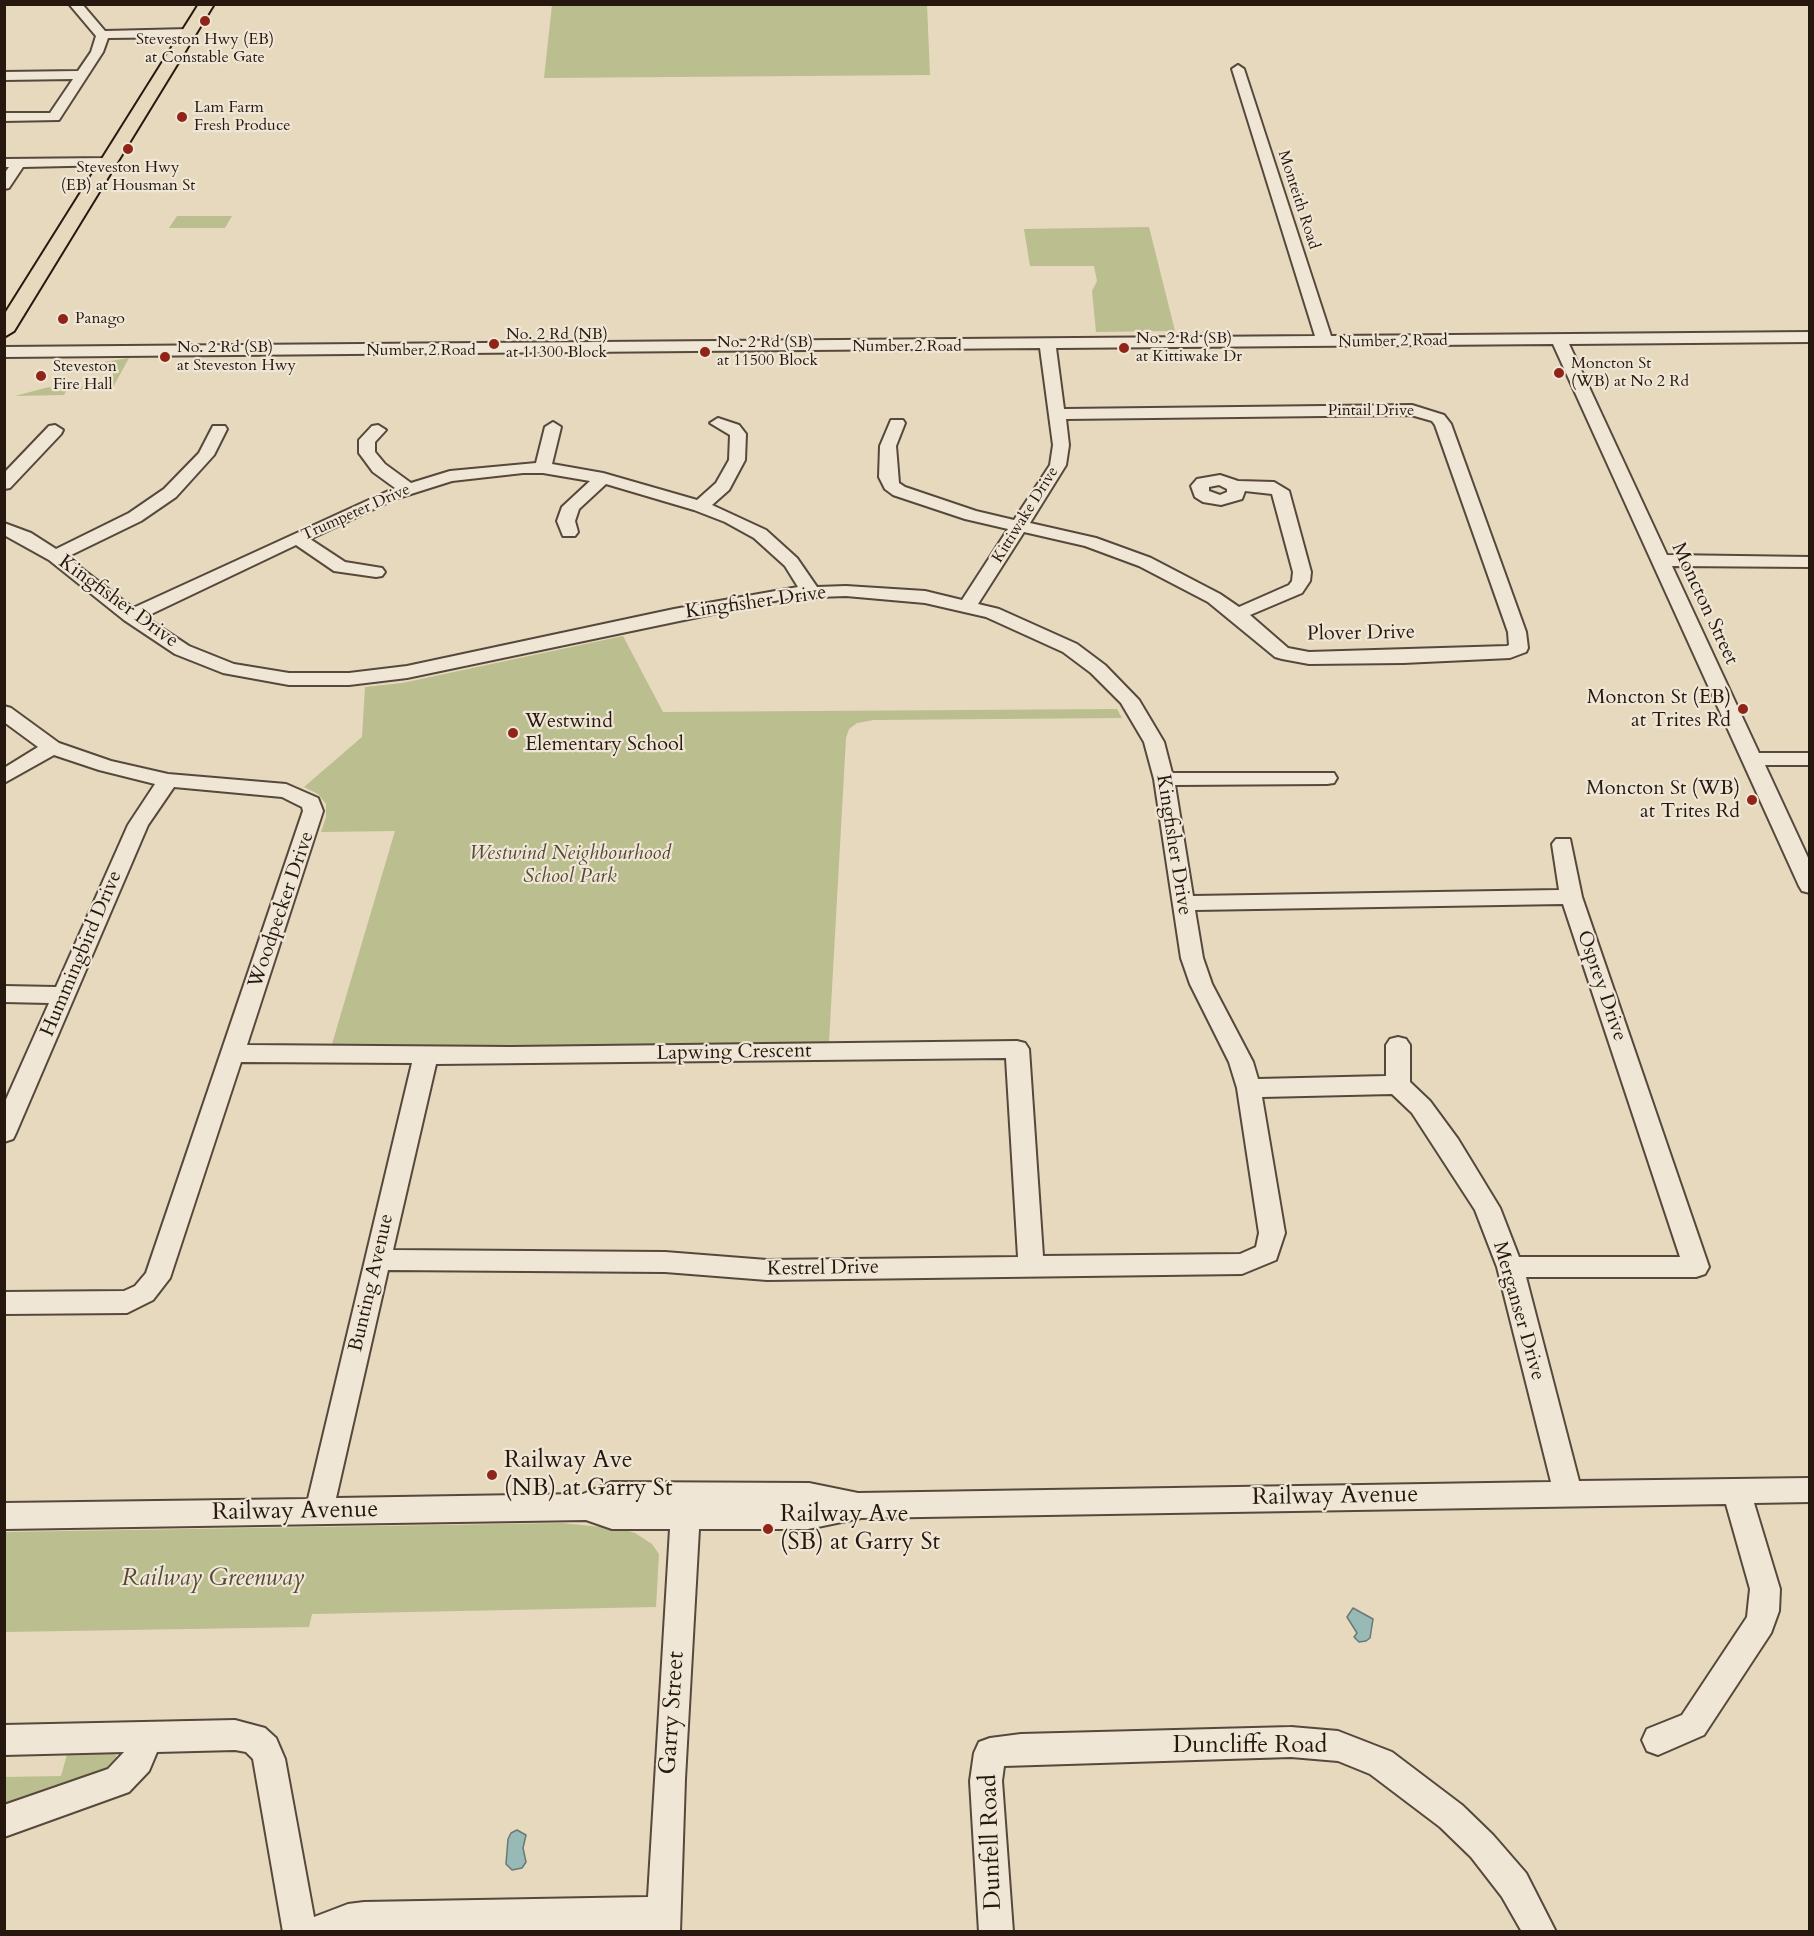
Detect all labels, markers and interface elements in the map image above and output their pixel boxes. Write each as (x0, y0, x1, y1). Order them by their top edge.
marker: Steveston Hwy (EB) at Constable Gate (198, 14, 212, 28)
place label: Steveston Hwy (EB) at Constable Gate (136, 30, 274, 68)
place label: Lam Farm Fresh Produce (194, 98, 290, 136)
marker: Lam Farm Fresh Produce (175, 110, 189, 124)
marker: Steveston Hwy (EB) at Housman St (121, 142, 135, 156)
street label: Monteith Road (1273, 148, 1323, 252)
place label: Steveston Hwy (EB) at Housman St (61, 158, 195, 196)
place label: Panago (75, 309, 125, 329)
marker: Panago (56, 312, 70, 326)
place label: No. 2 Rd (NB) at 11300 Block (506, 325, 608, 363)
place label: No. 2 Rd (SB) at Kittiwake Dr (1136, 329, 1242, 367)
street label: Number 2 Road (1338, 331, 1448, 353)
place label: No. 2 Rd (SB) at 11500 Block (717, 333, 818, 371)
marker: No. 2 Rd (NB) at 11300 Block (487, 337, 501, 351)
street label: Number 2 Road (852, 337, 962, 357)
place label: No. 2 Rd (SB) at Steveston Hwy (177, 338, 296, 376)
street label: Number 2 Road (366, 341, 476, 361)
marker: No. 2 Rd (SB) at Kittiwake Dr (1117, 341, 1131, 355)
marker: No. 2 Rd (SB) at 11500 Block (698, 345, 712, 359)
marker: No. 2 Rd (SB) at Steveston Hwy (158, 350, 172, 364)
place label: Moncton St (WB) at No 2 Rd (1571, 354, 1689, 392)
place label: Steveston Fire Hall (53, 357, 117, 395)
marker: Moncton St (WB) at No 2 Rd (1552, 366, 1566, 380)
marker: Steveston Fire Hall (34, 369, 48, 383)
street label: Pintail Drive (1328, 401, 1414, 421)
street label: Kittiwake Drive (989, 463, 1063, 567)
street label: Trumpeter Drive (299, 480, 413, 546)
street label: Moncton Street (1665, 539, 1743, 669)
street label: Kingfisher Drive (53, 551, 183, 653)
street label: Kingfisher Drive (684, 581, 828, 625)
street label: Plover Drive (1307, 621, 1415, 647)
place label: Moncton St (EB) at Trites Rd (1587, 686, 1731, 733)
marker: Moncton St (EB) at Trites Rd (1736, 702, 1750, 716)
place label: Westwind Elementary School (525, 710, 684, 757)
marker: Westwind Elementary School (506, 726, 520, 740)
street label: Kingfisher Drive (1150, 773, 1196, 917)
place label: Moncton St (WB) at Trites Rd (1586, 777, 1740, 824)
marker: Moncton St (WB) at Trites Rd (1745, 793, 1759, 807)
street label: Woodpecker Drive (244, 829, 320, 991)
park label: Westwind Neighbourhood School Park (469, 842, 671, 889)
street label: Hummingbird Drive (36, 867, 128, 1041)
street label: Osprey Drive (1571, 928, 1631, 1044)
street label: Lapwing Crescent (656, 1040, 812, 1066)
street label: Bunting Avenue (344, 1212, 400, 1354)
street label: Merganser Drive (1487, 1239, 1549, 1383)
street label: Kestrel Drive (767, 1256, 879, 1282)
place label: Railway Ave (NB) at Garry St (504, 1447, 672, 1503)
marker: Railway Ave (NB) at Garry St (485, 1468, 499, 1482)
street label: Railway Avenue (1252, 1481, 1418, 1513)
street label: Railway Avenue (212, 1496, 378, 1528)
place label: Railway Ave (SB) at Garry St (780, 1501, 940, 1557)
marker: Railway Ave (SB) at Garry St (761, 1522, 775, 1536)
park label: Railway Greenway (122, 1565, 304, 1593)
street label: Garry Street (654, 1650, 692, 1776)
street label: Duncliffe Road (1173, 1732, 1327, 1760)
street label: Dunfell Road (975, 1774, 1009, 1910)

